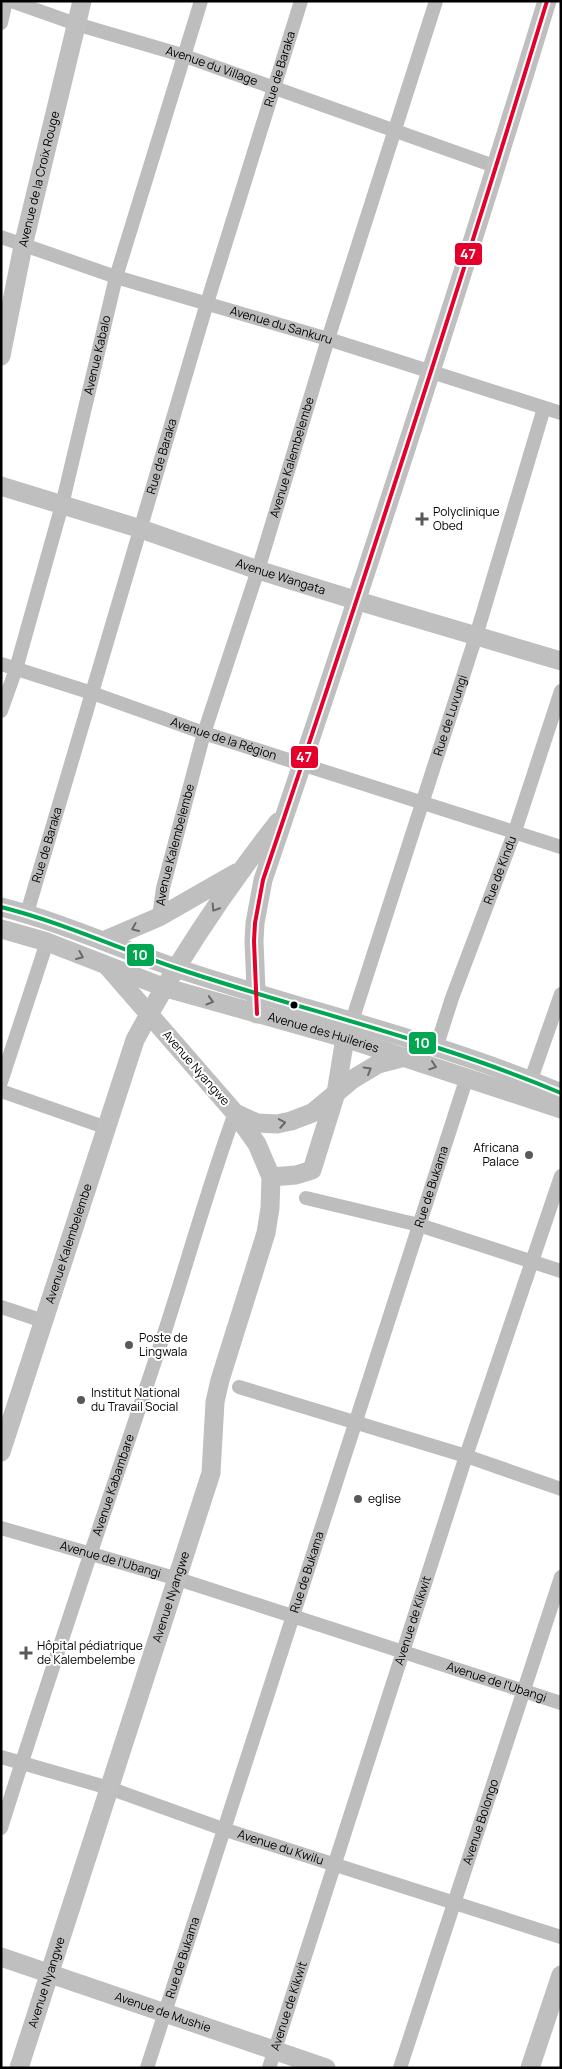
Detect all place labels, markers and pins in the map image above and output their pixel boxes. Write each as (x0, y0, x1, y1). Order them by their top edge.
place label: Polyclinique Obed (433, 503, 499, 534)
marker: Polyclinique Obed (415, 512, 429, 526)
unlabelled marker (289, 1000, 299, 1010)
place label: Africana Palace (473, 1139, 519, 1170)
marker: Africana Palace (523, 1149, 535, 1161)
place label: Poste de Lingwala (139, 1329, 188, 1360)
marker: Poste de Lingwala (123, 1339, 135, 1351)
place label: Institut National du Travail Social (91, 1384, 180, 1415)
marker: Institut National du Travail Social (75, 1394, 87, 1406)
place label: eglise (368, 1490, 401, 1507)
marker: eglise (352, 1493, 364, 1505)
place label: Hôpital pédiatrique de Kalembelembe (37, 1637, 143, 1668)
marker: Hôpital pédiatrique de Kalembelembe (19, 1646, 33, 1660)

